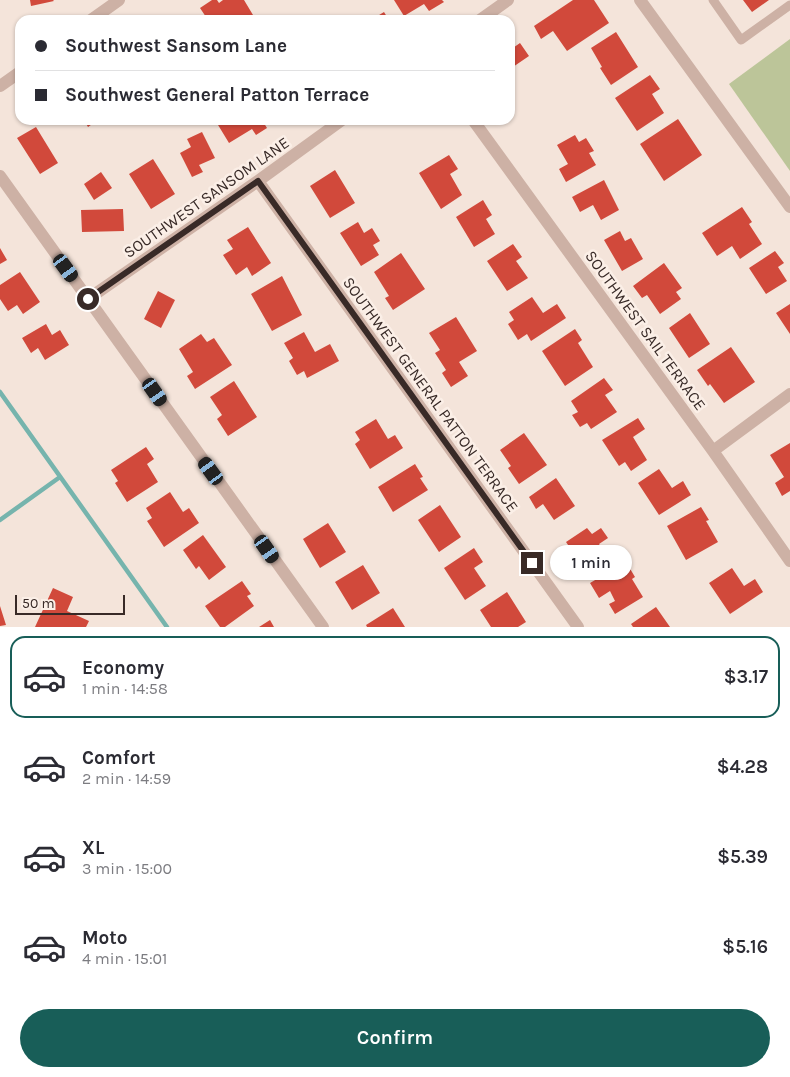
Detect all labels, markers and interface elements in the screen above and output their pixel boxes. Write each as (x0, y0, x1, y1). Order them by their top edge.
text: Southwest Sansom Lane (65, 35, 287, 57)
text: Southwest General Patton Terrace (65, 84, 369, 106)
street label: SOUTHWEST SANSOM LANE (120, 133, 293, 262)
street label: SOUTHWEST SAIL TERRACE (581, 247, 710, 414)
car (51, 251, 80, 285)
street label: SOUTHWEST GENERAL PATTON TERRACE (339, 273, 522, 516)
route start (77, 288, 99, 310)
car (140, 375, 169, 409)
car (196, 454, 225, 488)
car (252, 532, 281, 566)
callout: 1 min (550, 546, 632, 580)
route end (521, 552, 543, 574)
text: 1 min (571, 553, 611, 572)
scale bar (15, 592, 125, 615)
text: 50 m (22, 595, 55, 612)
icon: car (22, 655, 67, 700)
text: Economy (82, 657, 164, 679)
text: $3.17 (724, 666, 768, 688)
text: 1 min · 14:58 (82, 679, 168, 698)
icon: car (22, 745, 67, 790)
text: Comfort (82, 747, 156, 769)
text: $4.28 (717, 756, 768, 778)
text: 2 min · 14:59 (82, 769, 171, 788)
icon: car (22, 835, 67, 880)
text: XL (82, 837, 104, 859)
text: $5.39 (717, 846, 768, 868)
text: 3 min · 15:00 (82, 859, 172, 878)
icon: car (22, 925, 67, 970)
text: Moto (82, 927, 128, 949)
text: $5.16 (722, 936, 768, 958)
text: 4 min · 15:01 (82, 949, 167, 968)
button: Confirm (20, 1009, 770, 1067)

